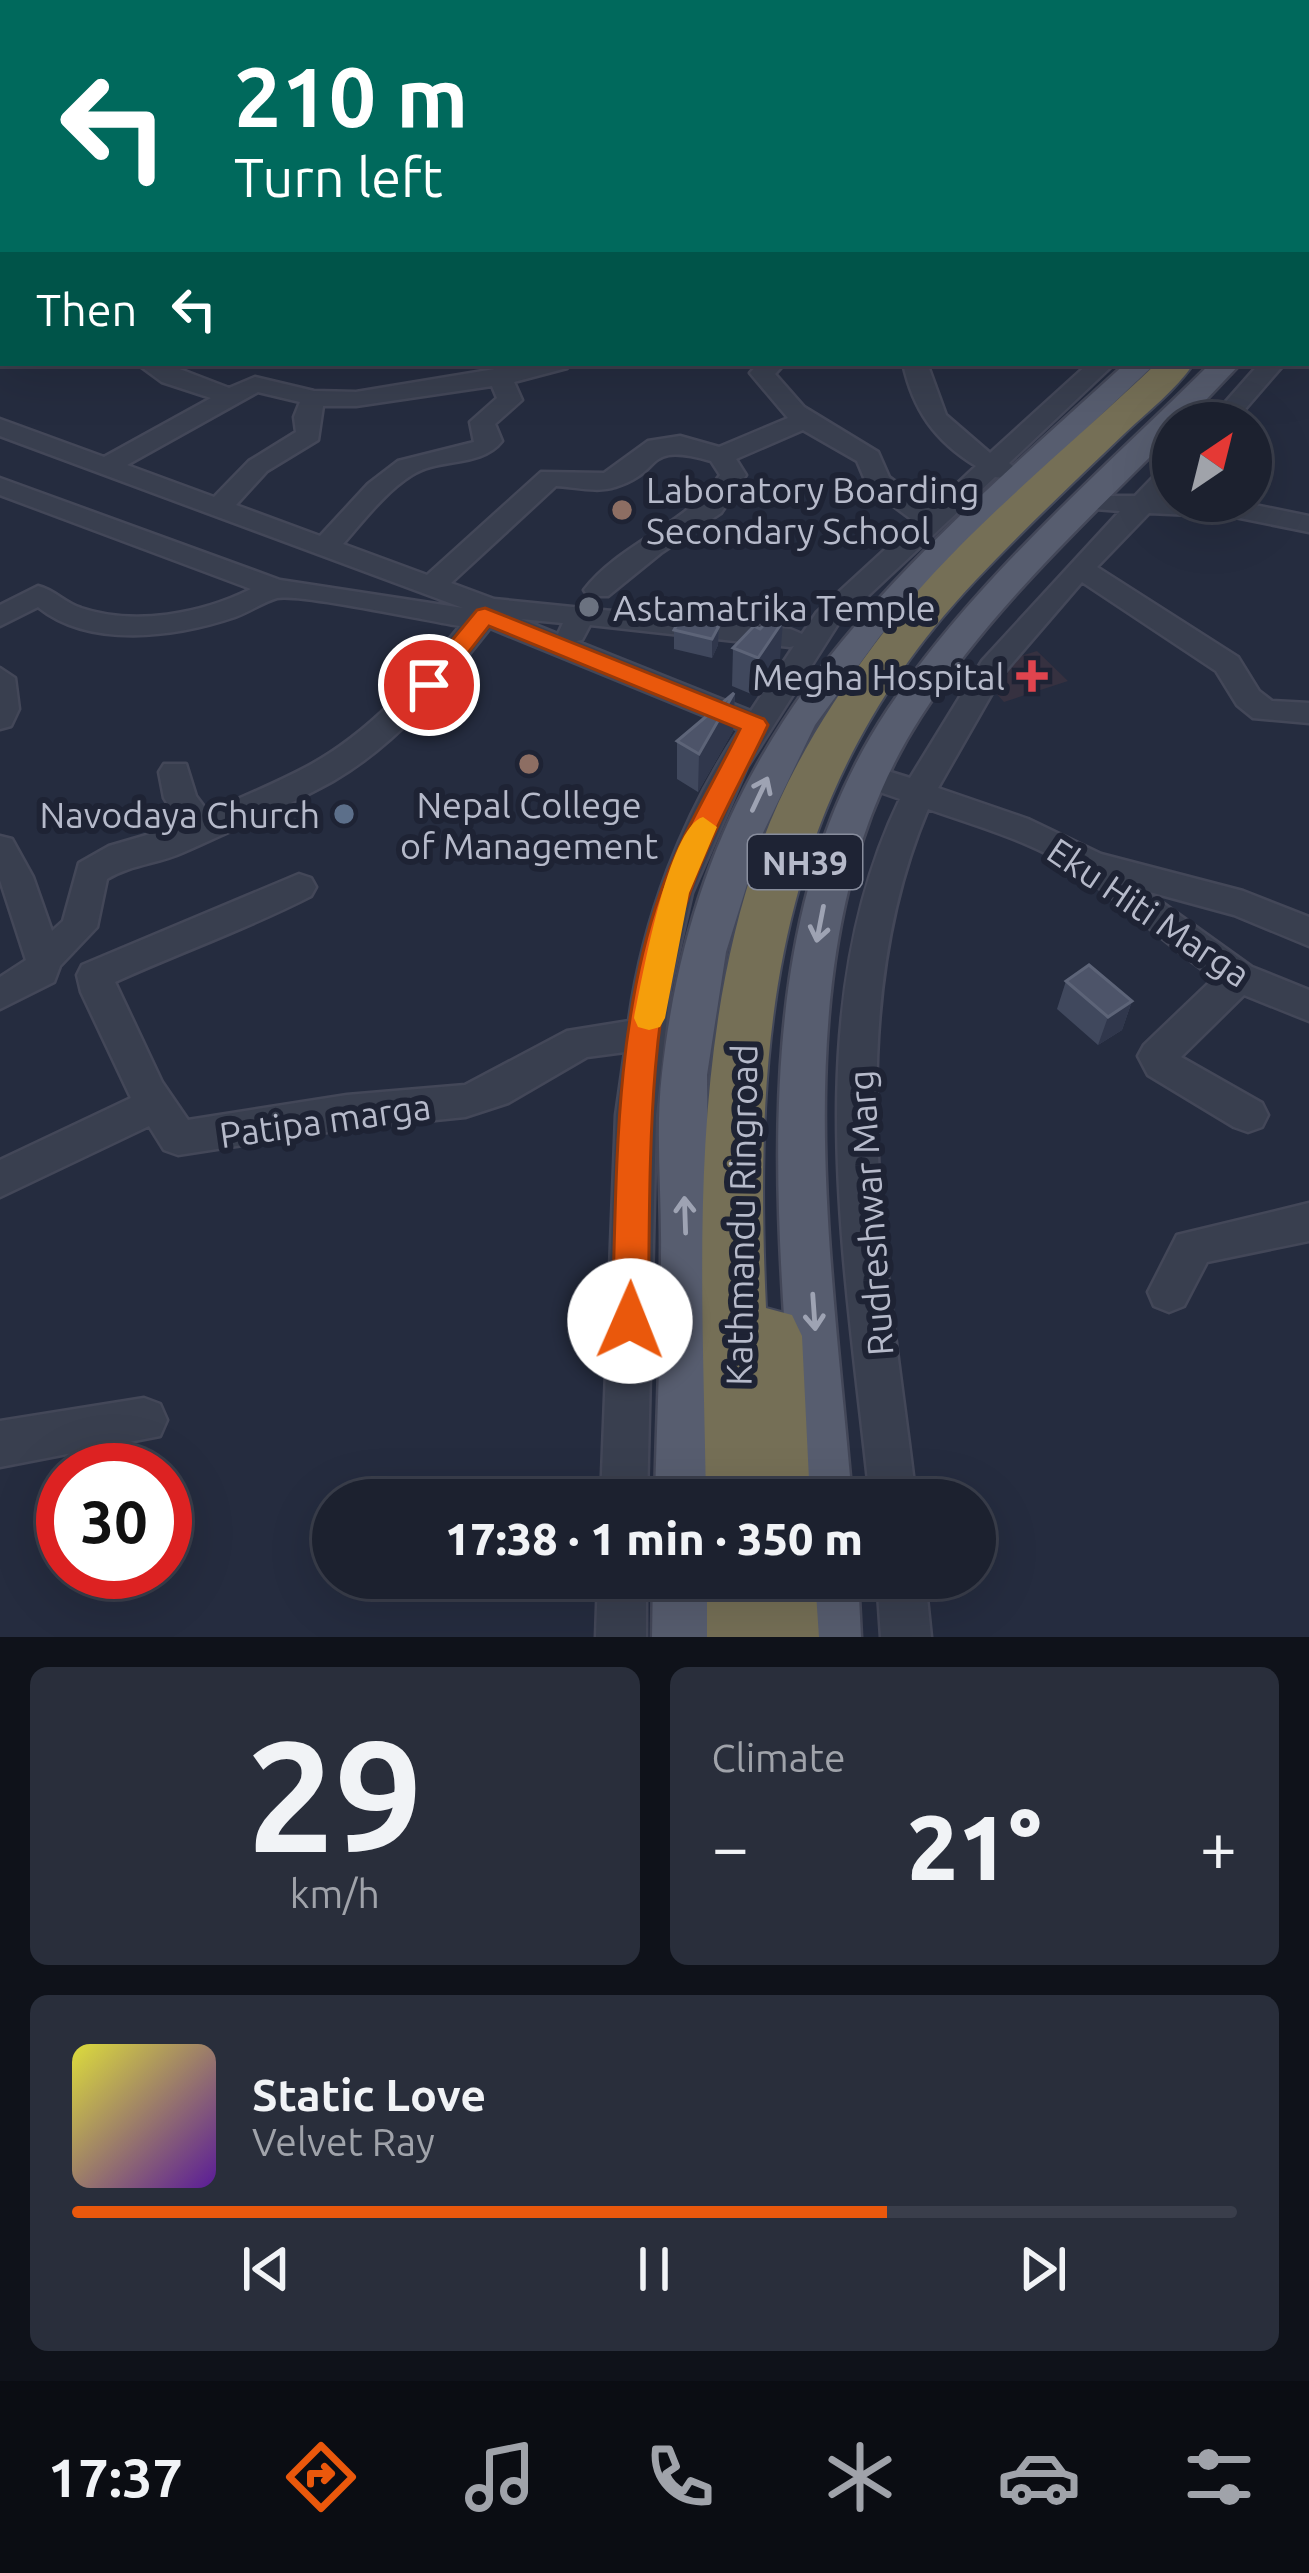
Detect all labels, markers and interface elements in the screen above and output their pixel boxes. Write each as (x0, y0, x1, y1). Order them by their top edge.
icon: left (36, 48, 192, 204)
text: 210 m (234, 49, 468, 143)
text: Turn left (234, 147, 443, 207)
icon: left (161, 276, 227, 342)
text: Then (36, 284, 137, 335)
north arrow (1152, 402, 1272, 522)
map controls (1152, 402, 1272, 522)
place label: Laboratory Boarding Secondary School (646, 469, 979, 551)
marker: Laboratory Boarding Secondary School (609, 497, 635, 523)
place label: Astamatrika Temple (613, 587, 936, 628)
marker: Astamatrika Temple (576, 594, 602, 620)
pin (378, 634, 480, 736)
icon: arrive (396, 652, 462, 718)
place label: Megha Hospital (752, 656, 1005, 697)
marker: Megha Hospital (1016, 660, 1048, 692)
marker: Nepal College of Management (516, 751, 542, 777)
one-way arrow (750, 777, 772, 813)
place label: Nepal College of Management (400, 784, 658, 866)
place label: Navodaya Church (40, 794, 320, 835)
marker: Navodaya Church (331, 801, 357, 827)
street label: Eku Hiti Marga (1040, 829, 1258, 995)
road number: NH39 (748, 835, 862, 889)
one-way arrow (808, 904, 831, 942)
street label: Kathmandu Ringroad (718, 1044, 764, 1386)
street label: Rudreshwar Marg (840, 1069, 900, 1357)
street label: Patipa marga (217, 1085, 433, 1155)
one-way arrow (673, 1196, 696, 1235)
position arrow (567, 1258, 693, 1384)
one-way arrow (803, 1292, 826, 1331)
speed limit sign: 30 (36, 1443, 192, 1599)
text: 17:38 · 1 min · 350 m (445, 1513, 863, 1564)
text: 29 (247, 1707, 423, 1881)
text: Climate (712, 1736, 846, 1779)
text: 21° (907, 1796, 1041, 1897)
text: − (712, 1809, 749, 1883)
text: + (1200, 1809, 1237, 1883)
text: km/h (290, 1872, 380, 1915)
text: Static Love (252, 2069, 486, 2120)
text: Velvet Ray (252, 2120, 435, 2163)
icon: previous (233, 2236, 299, 2302)
icon: pause (621, 2236, 687, 2302)
icon: next (1010, 2236, 1076, 2302)
icon: directions (279, 2435, 363, 2519)
icon: music (458, 2435, 542, 2519)
icon: phone (638, 2435, 722, 2519)
icon: climate (818, 2435, 902, 2519)
icon: car (997, 2435, 1081, 2519)
icon: filters (1177, 2435, 1261, 2519)
text: 17:37 (48, 2447, 183, 2507)

